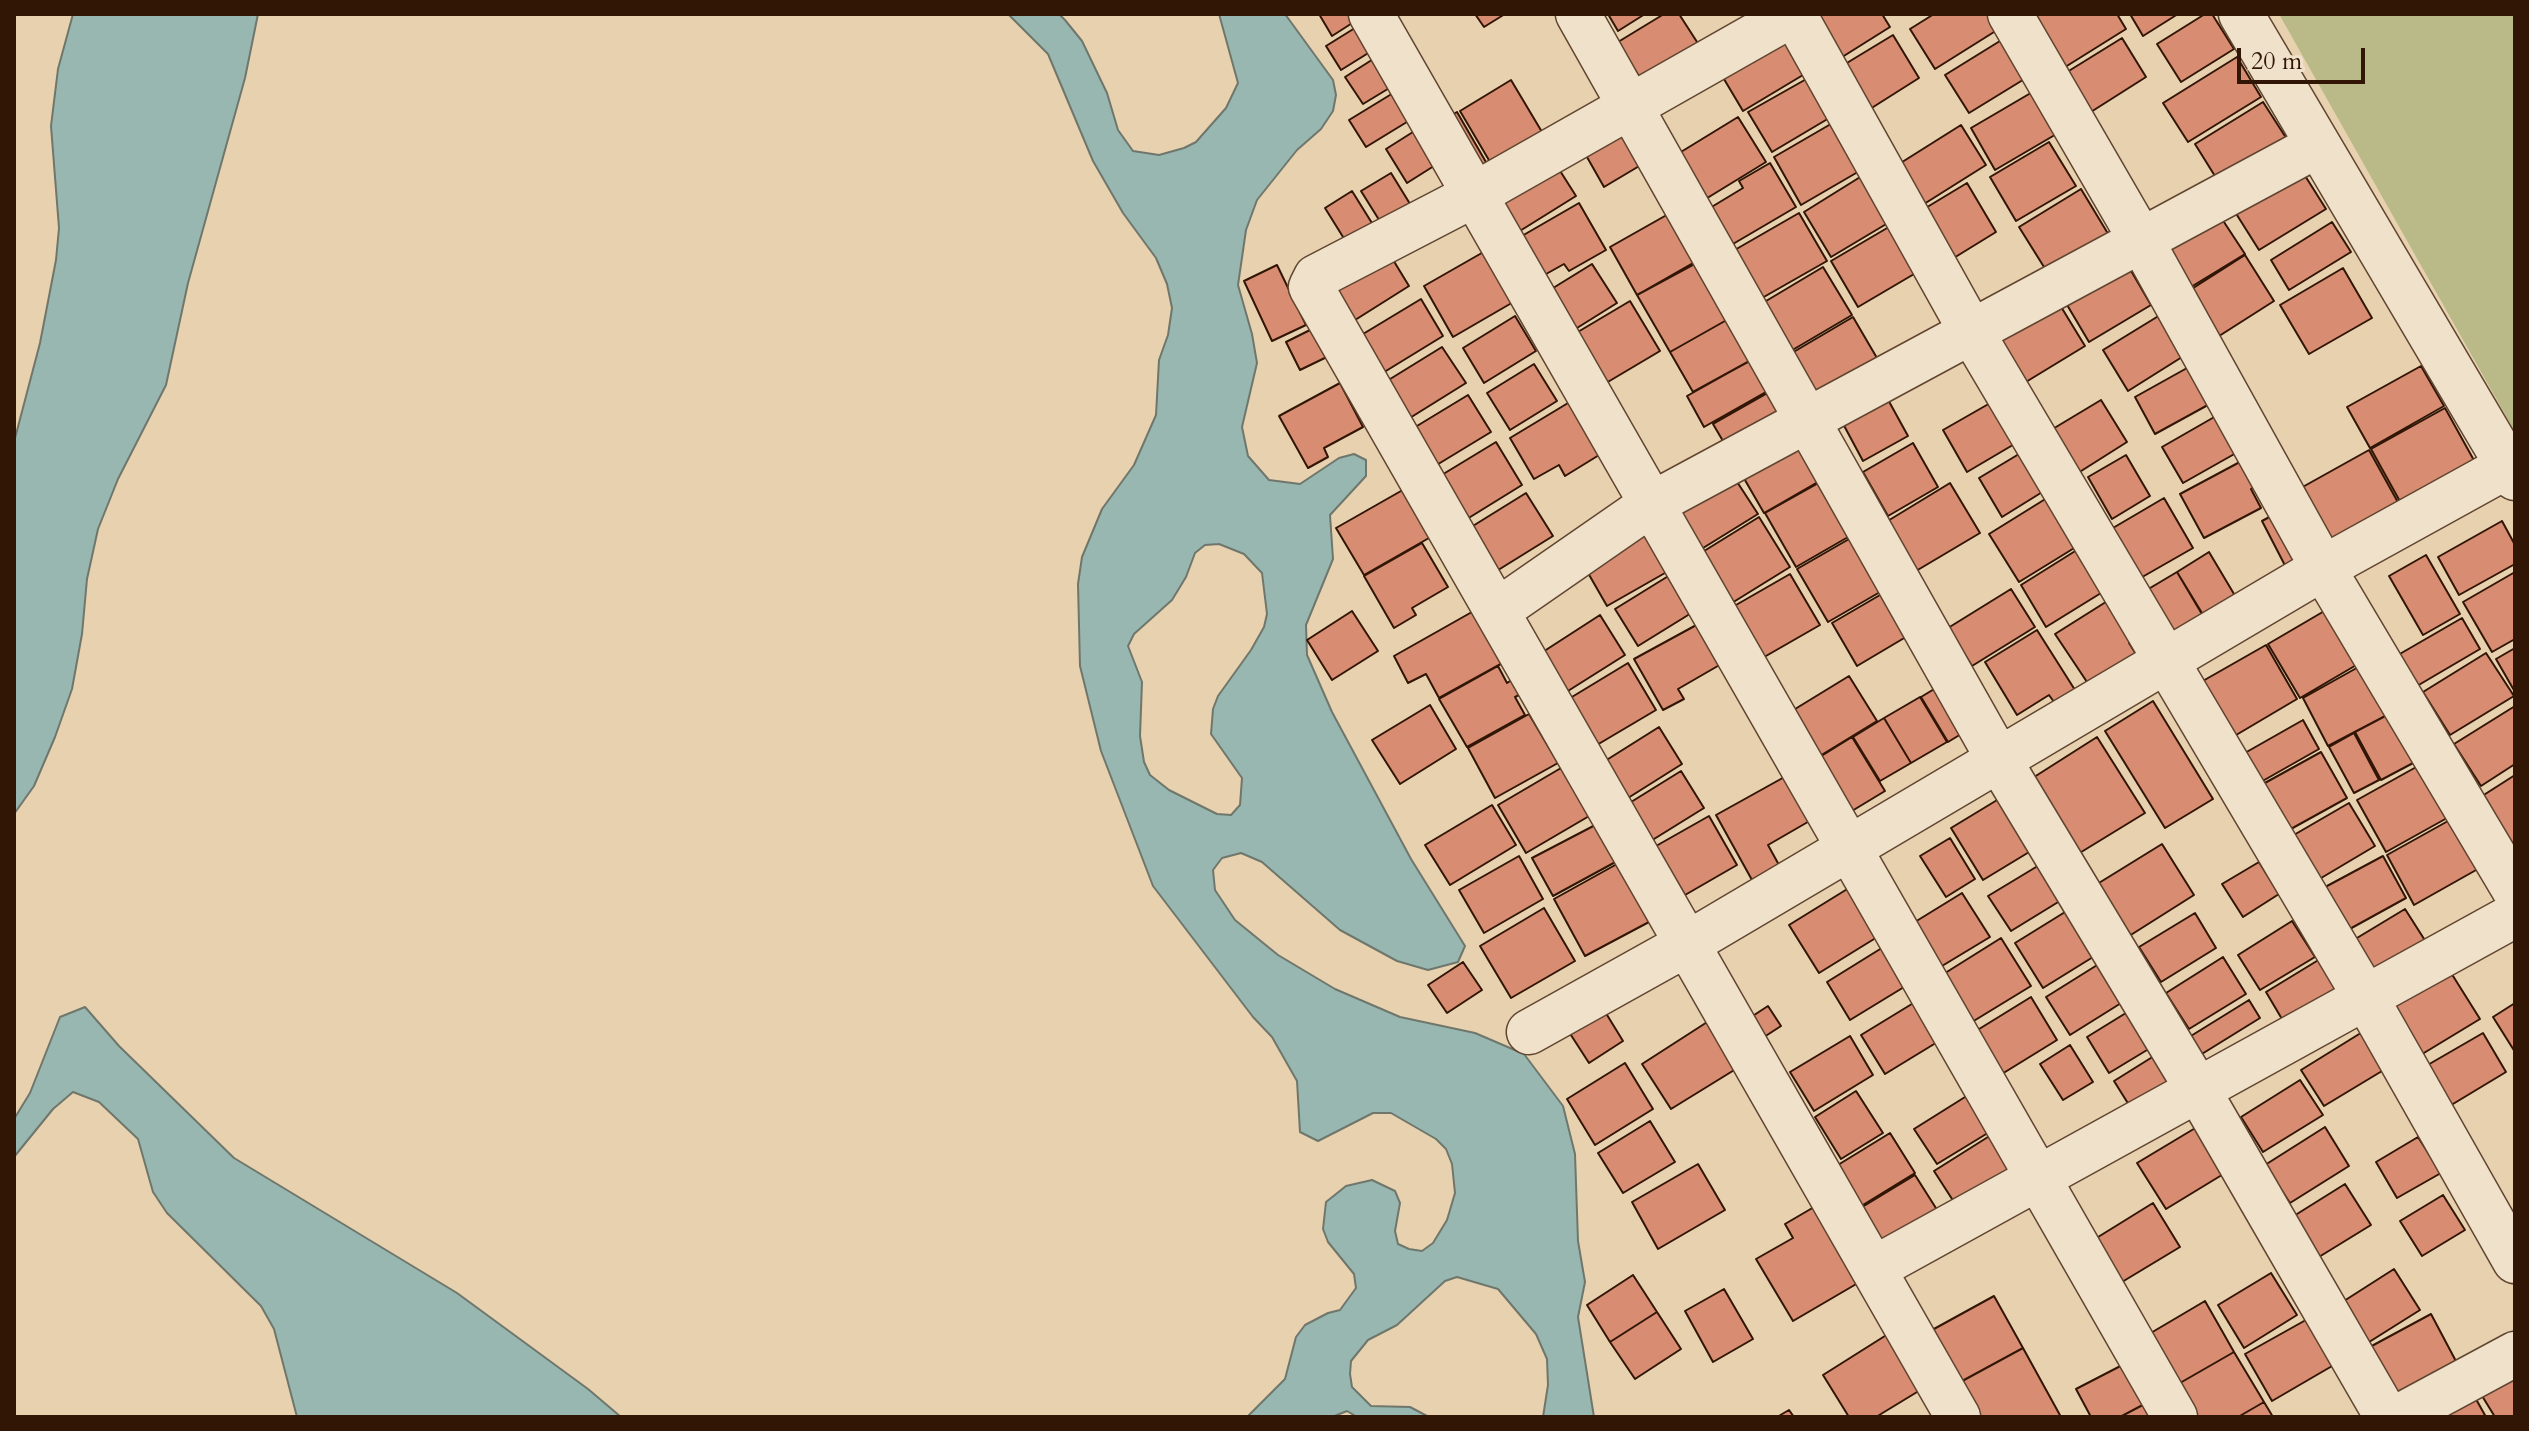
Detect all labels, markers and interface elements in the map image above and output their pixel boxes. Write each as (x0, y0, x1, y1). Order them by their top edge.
scale bar (2241, 32, 2369, 82)
text: 20 m (2251, 45, 2302, 78)

